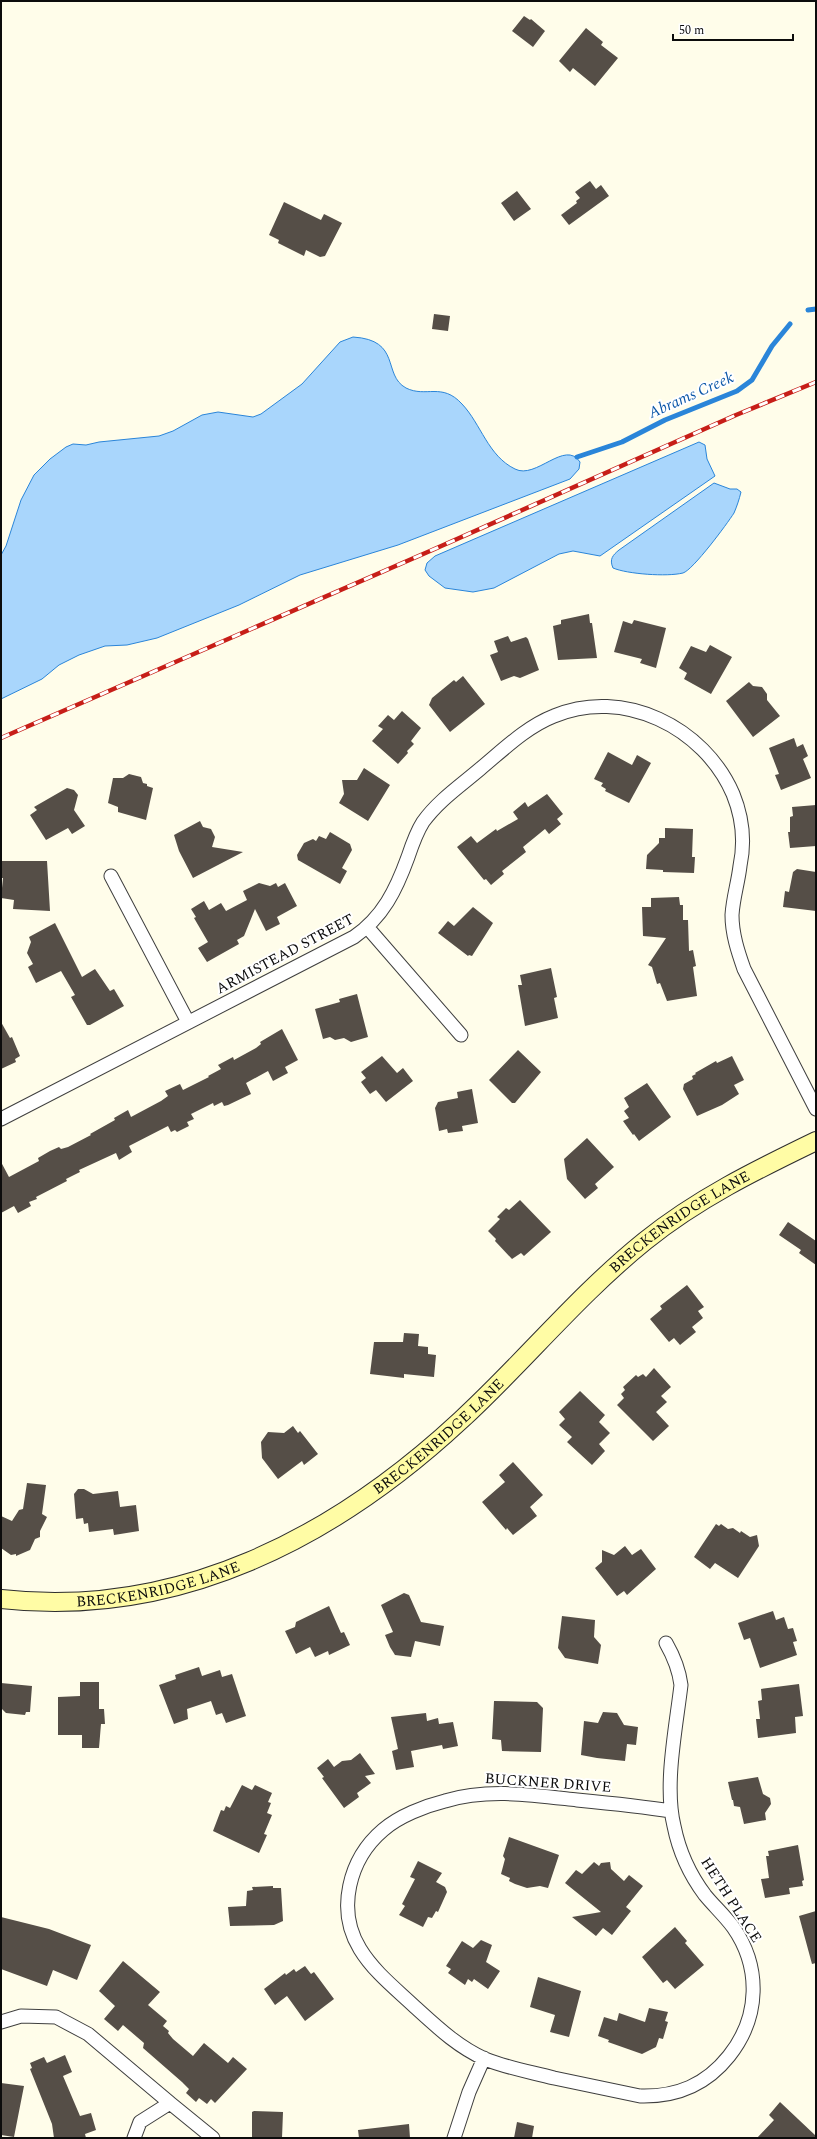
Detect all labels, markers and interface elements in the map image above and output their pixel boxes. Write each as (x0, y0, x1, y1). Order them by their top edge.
scale bar (673, 16, 793, 42)
text: 50 m (679, 21, 704, 40)
water label: Abrams Creek (643, 365, 738, 425)
street label: ARMISTEAD STREET (212, 908, 358, 1000)
street label: BRECKENRIDGE LANE (604, 1165, 754, 1279)
street label: BRECKENRIDGE LANE (368, 1373, 509, 1500)
street label: BRECKENRIDGE LANE (75, 1555, 243, 1613)
street label: BUCKNER DRIVE (484, 1767, 612, 1799)
street label: HETH PLACE (695, 1853, 767, 1947)

